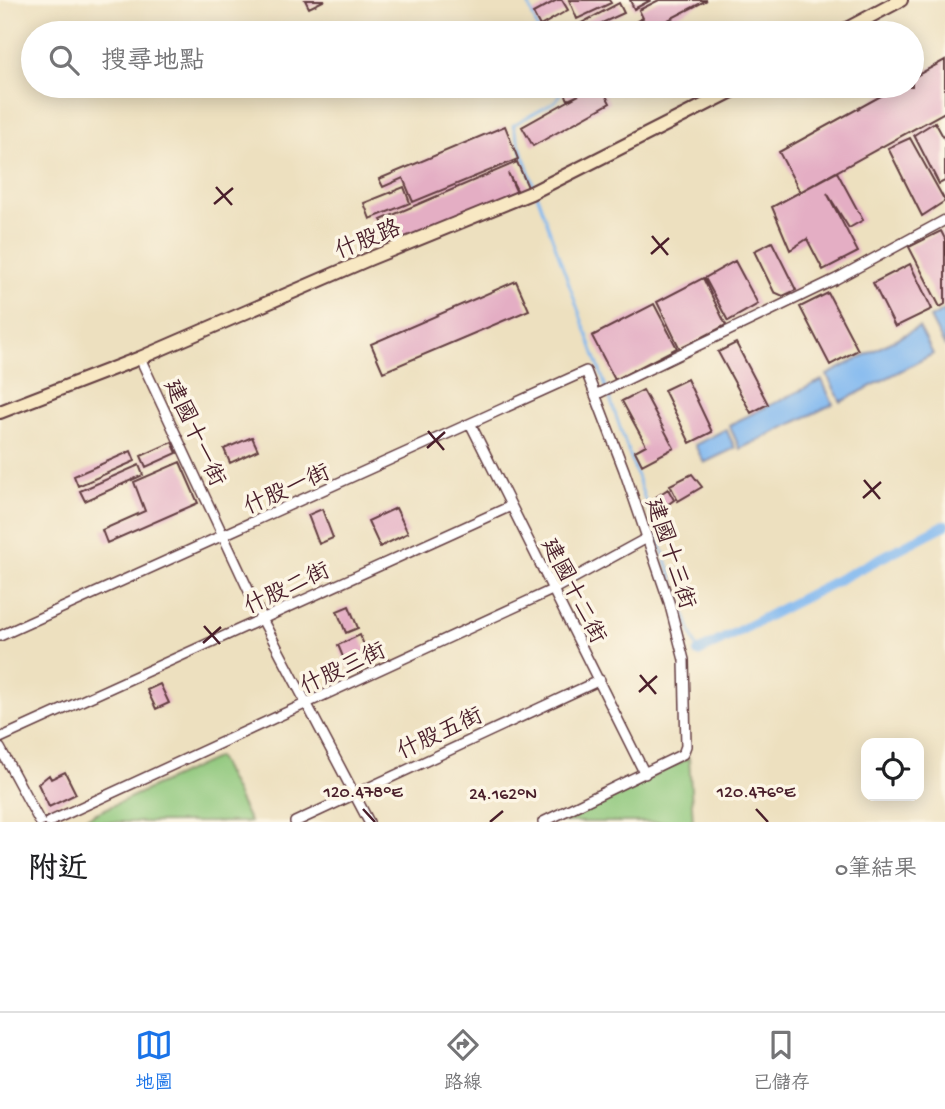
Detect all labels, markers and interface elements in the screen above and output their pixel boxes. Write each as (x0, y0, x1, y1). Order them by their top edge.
search box (21, 21, 924, 98)
icon: search (45, 41, 83, 79)
text: 搜尋地點 (101, 48, 205, 79)
street label: 什股路 (331, 215, 405, 267)
street label: 建國十一街 (156, 375, 230, 491)
street label: 什股一街 (240, 459, 335, 522)
street label: 建國十三街 (638, 495, 700, 613)
street label: 建國十二街 (534, 534, 611, 649)
street label: 什股二街 (240, 558, 335, 622)
street label: 什股三街 (296, 638, 391, 702)
street label: 什股五街 (393, 703, 488, 767)
map controls (861, 738, 924, 801)
button: locate (861, 738, 924, 801)
text: 120.478°E (322, 783, 403, 804)
text: 120.476°E (716, 783, 796, 804)
text: 24.162°N (469, 785, 537, 806)
text: 附近 (28, 854, 88, 889)
text: 0筆結果 (835, 857, 917, 884)
tab: 地圖 (135, 1026, 173, 1096)
tab: 路線 (444, 1026, 482, 1096)
tab: 已儲存 (753, 1026, 810, 1096)

